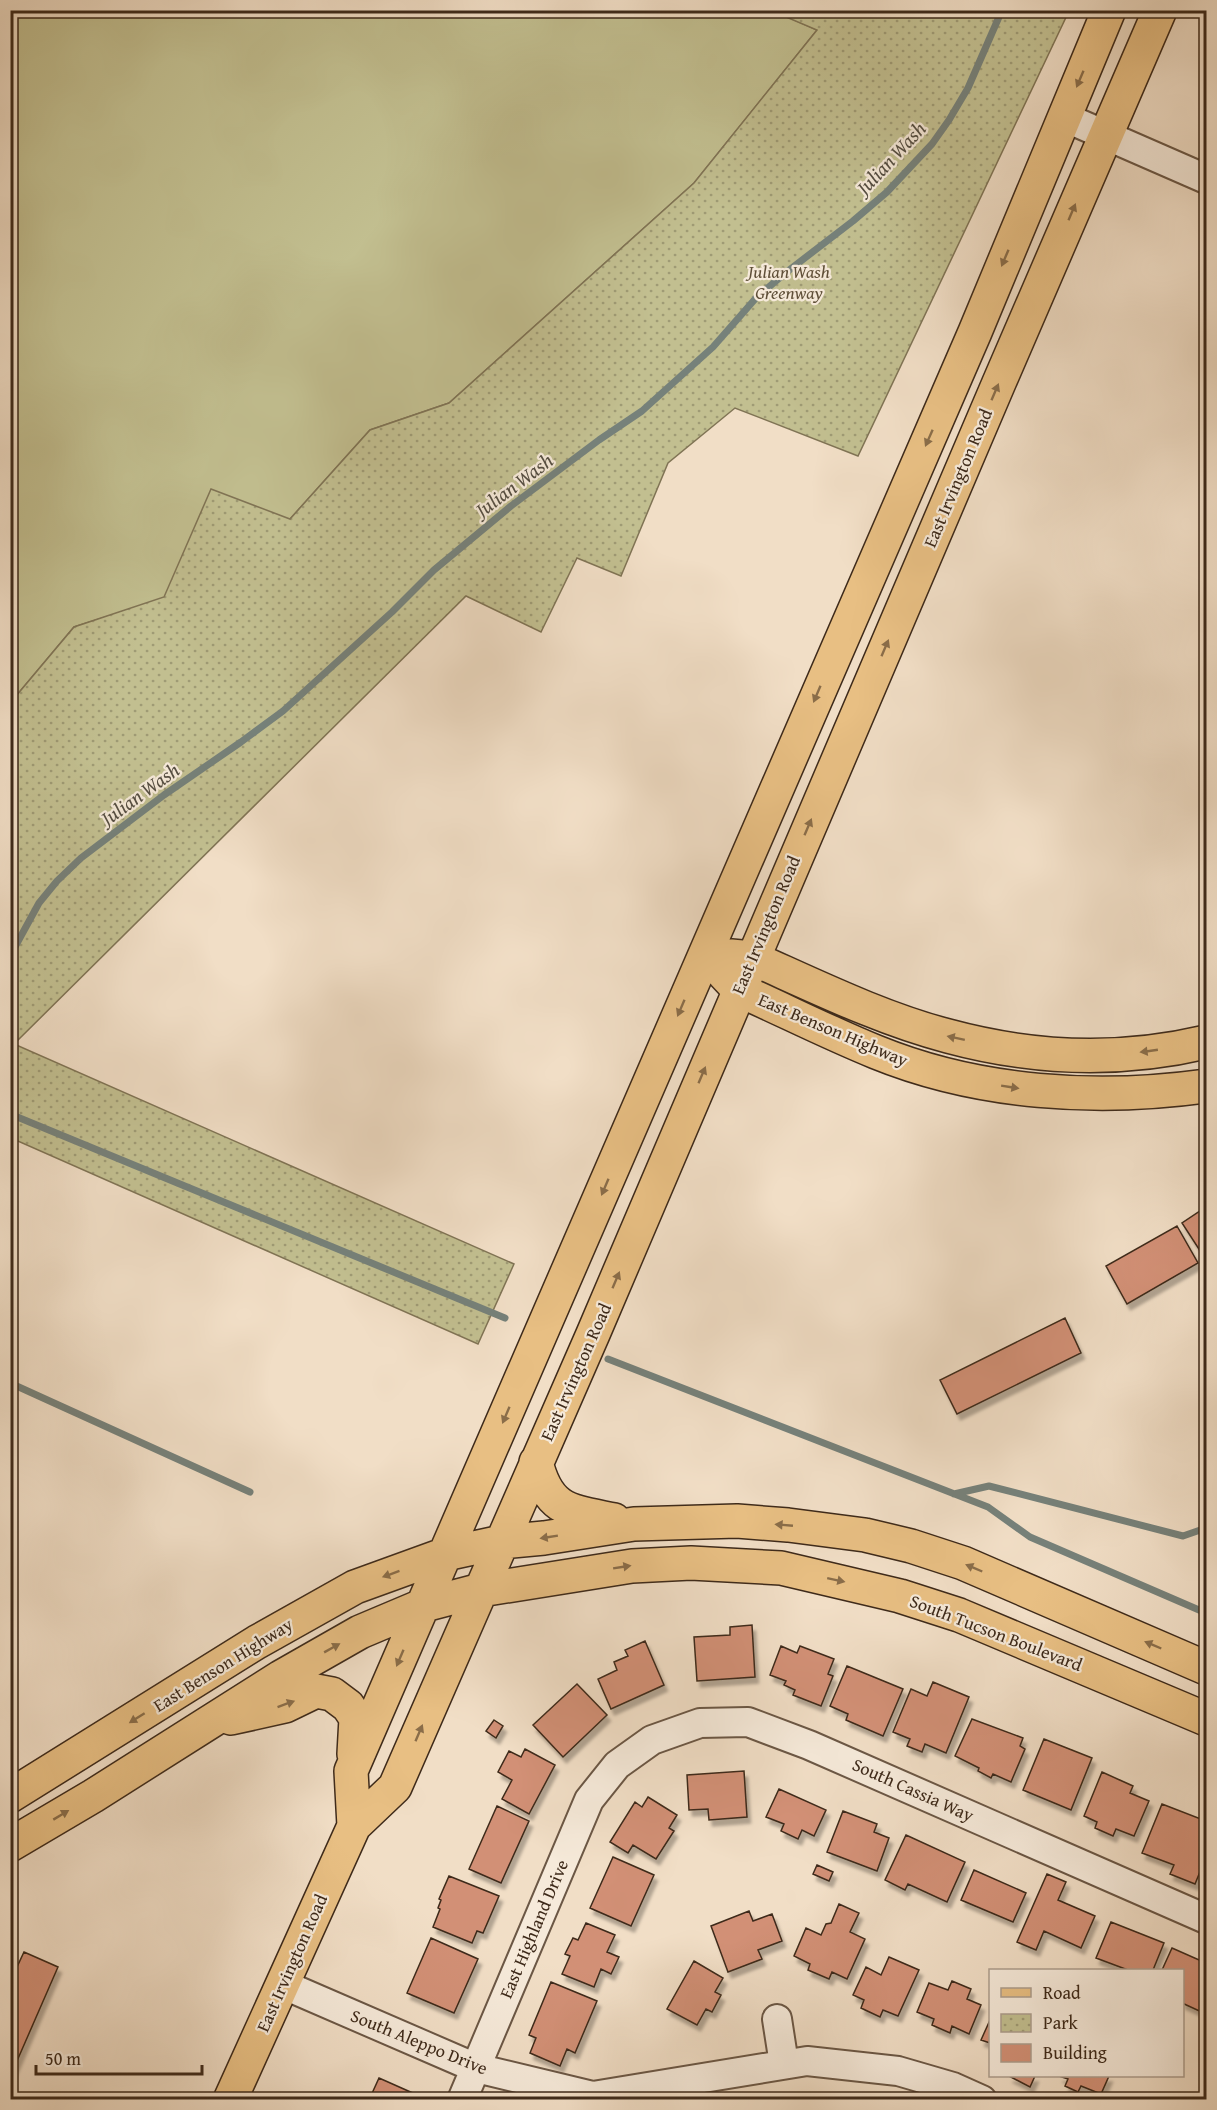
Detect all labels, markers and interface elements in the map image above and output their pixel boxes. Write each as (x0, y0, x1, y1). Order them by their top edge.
one-way arrow (1075, 70, 1085, 88)
water label: Julian Wash (847, 115, 932, 203)
one-way arrow (1067, 203, 1077, 221)
one-way arrow (1000, 250, 1010, 268)
park label: Julian Wash Greenway (745, 258, 830, 306)
one-way arrow (990, 382, 1000, 400)
street label: East Irvington Road (916, 404, 999, 551)
one-way arrow (924, 429, 933, 446)
water label: Julian Wash (466, 446, 559, 525)
one-way arrow (881, 639, 890, 657)
one-way arrow (812, 685, 822, 703)
water label: Julian Wash (92, 755, 185, 834)
one-way arrow (803, 818, 813, 836)
street label: East Irvington Road (724, 851, 807, 998)
street label: East Benson Highway (754, 986, 912, 1073)
one-way arrow (677, 999, 686, 1016)
one-way arrow (946, 1033, 965, 1042)
one-way arrow (1139, 1047, 1158, 1056)
one-way arrow (698, 1066, 707, 1084)
one-way arrow (1001, 1083, 1020, 1092)
one-way arrow (600, 1178, 610, 1196)
one-way arrow (611, 1272, 620, 1289)
street label: East Irvington Road (533, 1298, 618, 1445)
one-way arrow (501, 1406, 511, 1424)
one-way arrow (775, 1520, 794, 1530)
one-way arrow (539, 1533, 558, 1542)
one-way arrow (612, 1563, 631, 1572)
one-way arrow (964, 1563, 982, 1573)
one-way arrow (382, 1569, 400, 1579)
one-way arrow (827, 1576, 846, 1585)
street label: South Tucson Boulevard (906, 1587, 1087, 1678)
street label: East Benson Highway (148, 1611, 298, 1718)
one-way arrow (1143, 1640, 1161, 1650)
one-way arrow (324, 1643, 341, 1653)
one-way arrow (396, 1650, 405, 1667)
one-way arrow (277, 1699, 295, 1709)
one-way arrow (129, 1712, 145, 1723)
one-way arrow (414, 1724, 424, 1742)
street label: South Cassia Way (848, 1751, 978, 1828)
one-way arrow (53, 1810, 70, 1820)
street label: East Highland Drive (492, 1855, 575, 2003)
street label: East Irvington Road (249, 1889, 334, 2036)
legend (989, 1969, 1184, 2077)
text: Road (1043, 1979, 1081, 2006)
street label: South Aleppo Drive (347, 2002, 492, 2081)
text: Park (1043, 2009, 1079, 2036)
scale bar (36, 2038, 202, 2076)
text: Building (1043, 2039, 1107, 2066)
text: 50 m (45, 2045, 81, 2072)

